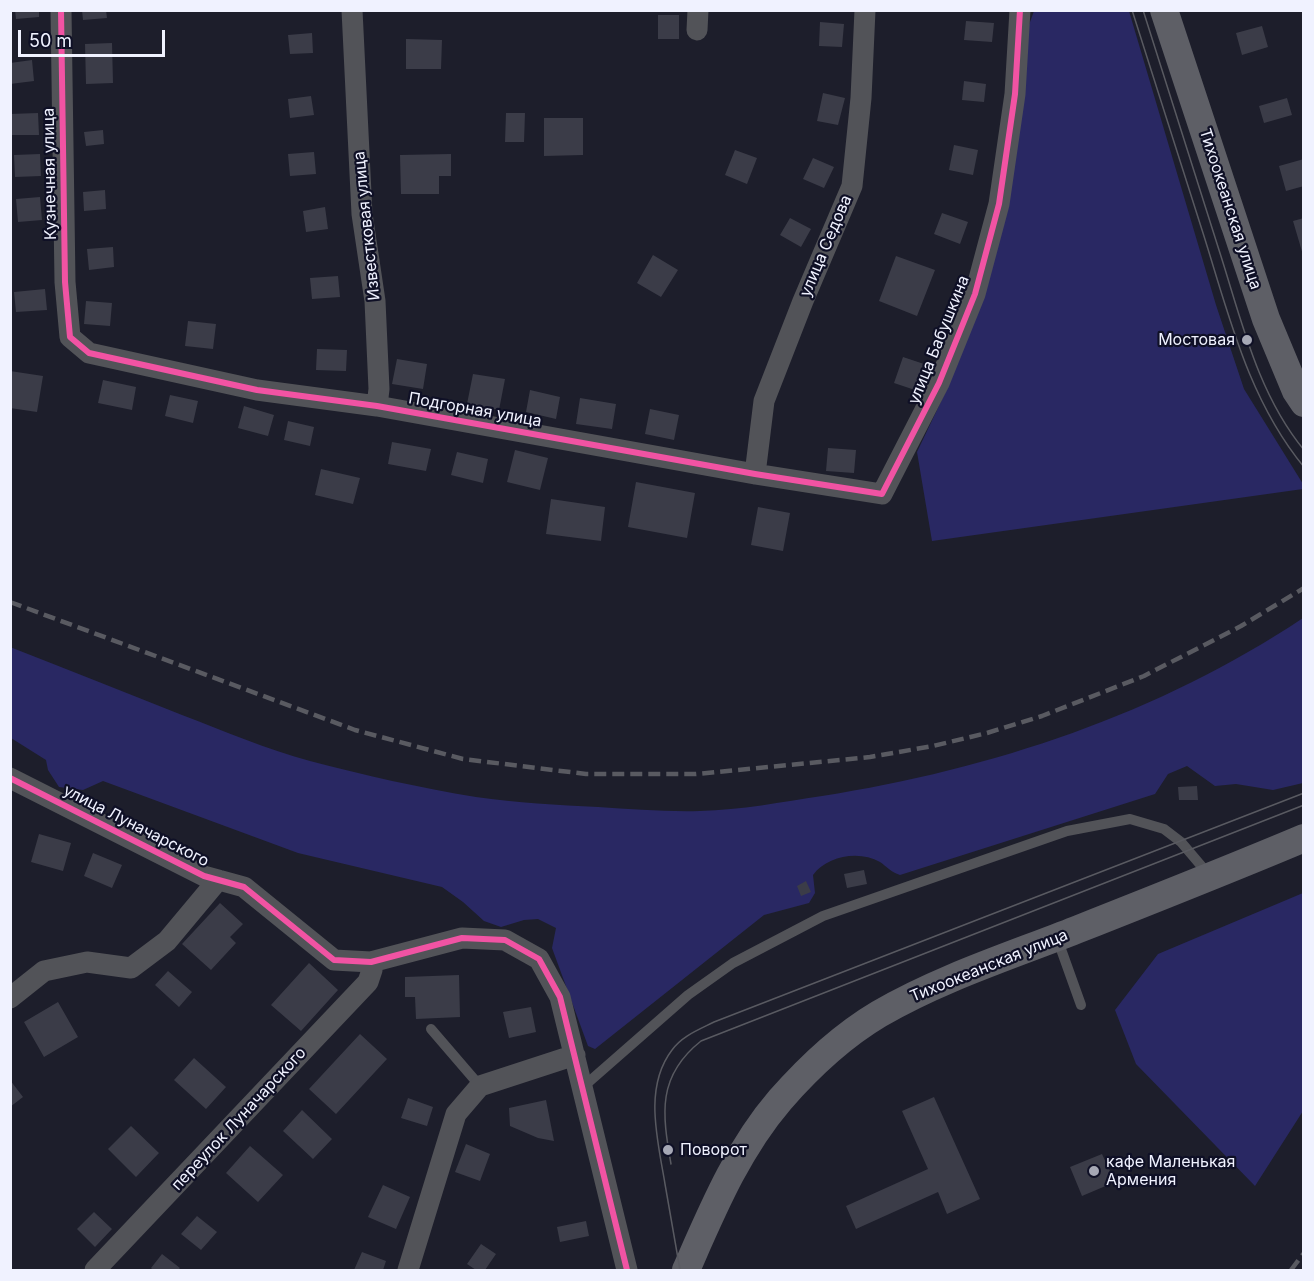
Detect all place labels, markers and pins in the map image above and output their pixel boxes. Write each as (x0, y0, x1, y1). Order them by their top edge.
place label: Мостовая (1158, 330, 1235, 350)
marker: Мостовая (1240, 333, 1254, 347)
place label: Поворот (680, 1140, 747, 1160)
marker: Поворот (661, 1143, 675, 1157)
place label: кафе Маленькая Армения (1106, 1152, 1235, 1190)
marker: кафе Маленькая Армения (1087, 1164, 1101, 1178)

